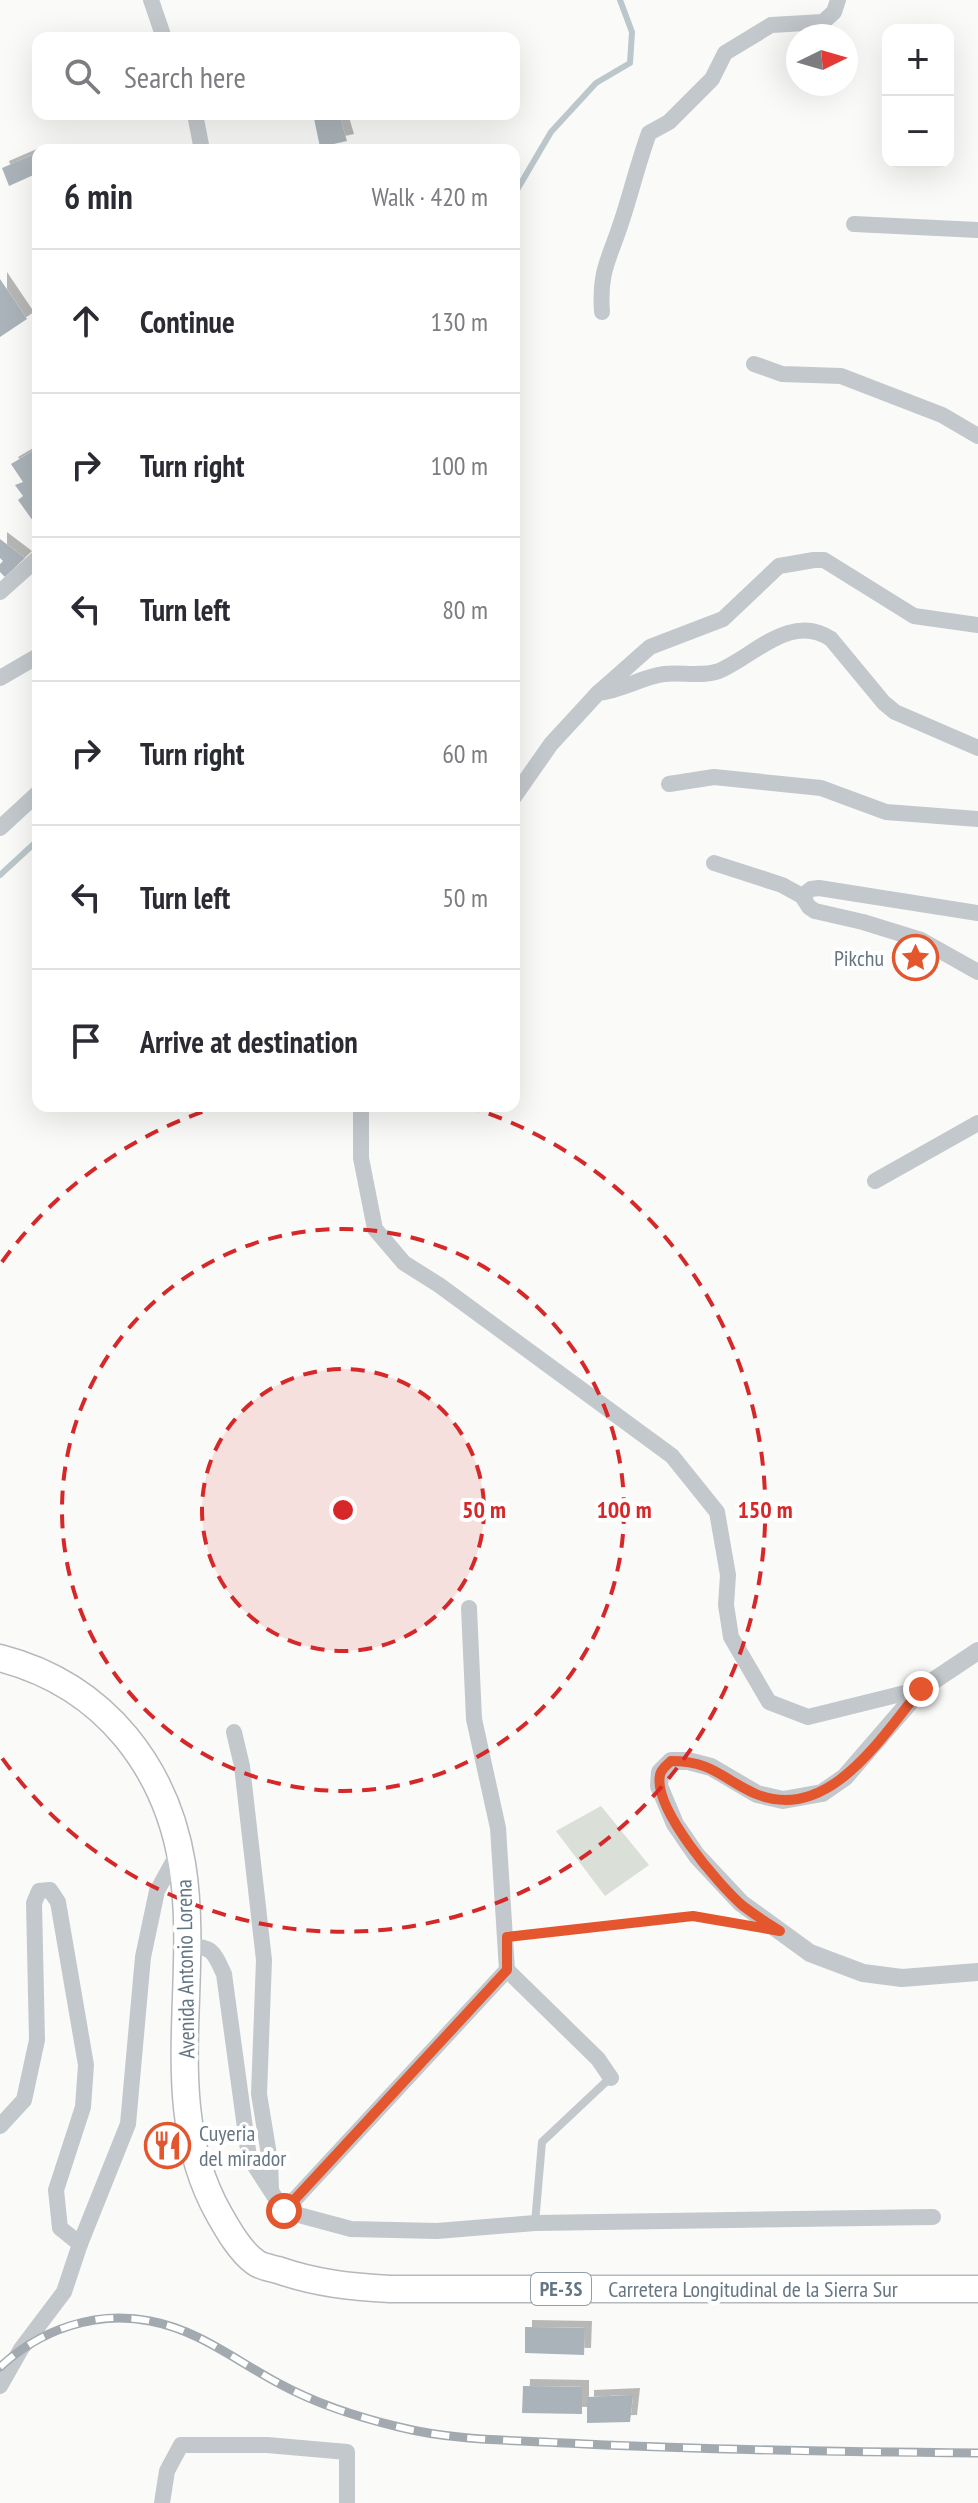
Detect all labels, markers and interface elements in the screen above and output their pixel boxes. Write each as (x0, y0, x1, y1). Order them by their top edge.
north arrow (786, 24, 858, 96)
map controls (882, 24, 954, 168)
button: + (882, 24, 954, 96)
search box (32, 32, 520, 120)
icon: search (60, 54, 104, 98)
text: Search here (124, 57, 246, 96)
button: − (882, 96, 954, 168)
text: 6 min (64, 174, 133, 218)
text: Walk · 420 m (371, 180, 488, 213)
icon: ahead (64, 299, 108, 343)
text: Continue (140, 302, 235, 341)
text: 130 m (430, 305, 488, 338)
icon: right (64, 443, 108, 487)
text: Turn right (140, 446, 244, 485)
text: 100 m (430, 449, 488, 482)
icon: left (64, 587, 108, 631)
text: Turn left (140, 590, 230, 629)
text: 80 m (442, 593, 488, 626)
icon: right (64, 731, 108, 775)
text: Turn right (140, 734, 244, 773)
text: 60 m (442, 737, 488, 770)
icon: left (64, 875, 108, 919)
text: Turn left (140, 878, 230, 917)
text: 50 m (442, 881, 488, 914)
place icon: Pikchu (891, 934, 939, 982)
place label: Pikchu (834, 944, 884, 972)
icon: arrive (64, 1019, 108, 1063)
text: Arrive at destination (140, 1022, 358, 1061)
text: 50 m (462, 1494, 506, 1525)
text: 100 m (596, 1494, 652, 1525)
text: 150 m (737, 1494, 793, 1525)
centre of rings (329, 1496, 357, 1524)
route end (903, 1671, 939, 1707)
street label: Avenida Antonio Lorena (169, 1879, 201, 2059)
place label: Cuyeria del mirador (199, 2119, 286, 2172)
restaurant icon: Cuyeria del mirador (144, 2122, 192, 2170)
route start (266, 2193, 302, 2229)
road number: PE-3S (531, 2273, 591, 2305)
street label: Carretera Longitudinal de la Sierra Sur (608, 2275, 898, 2303)

